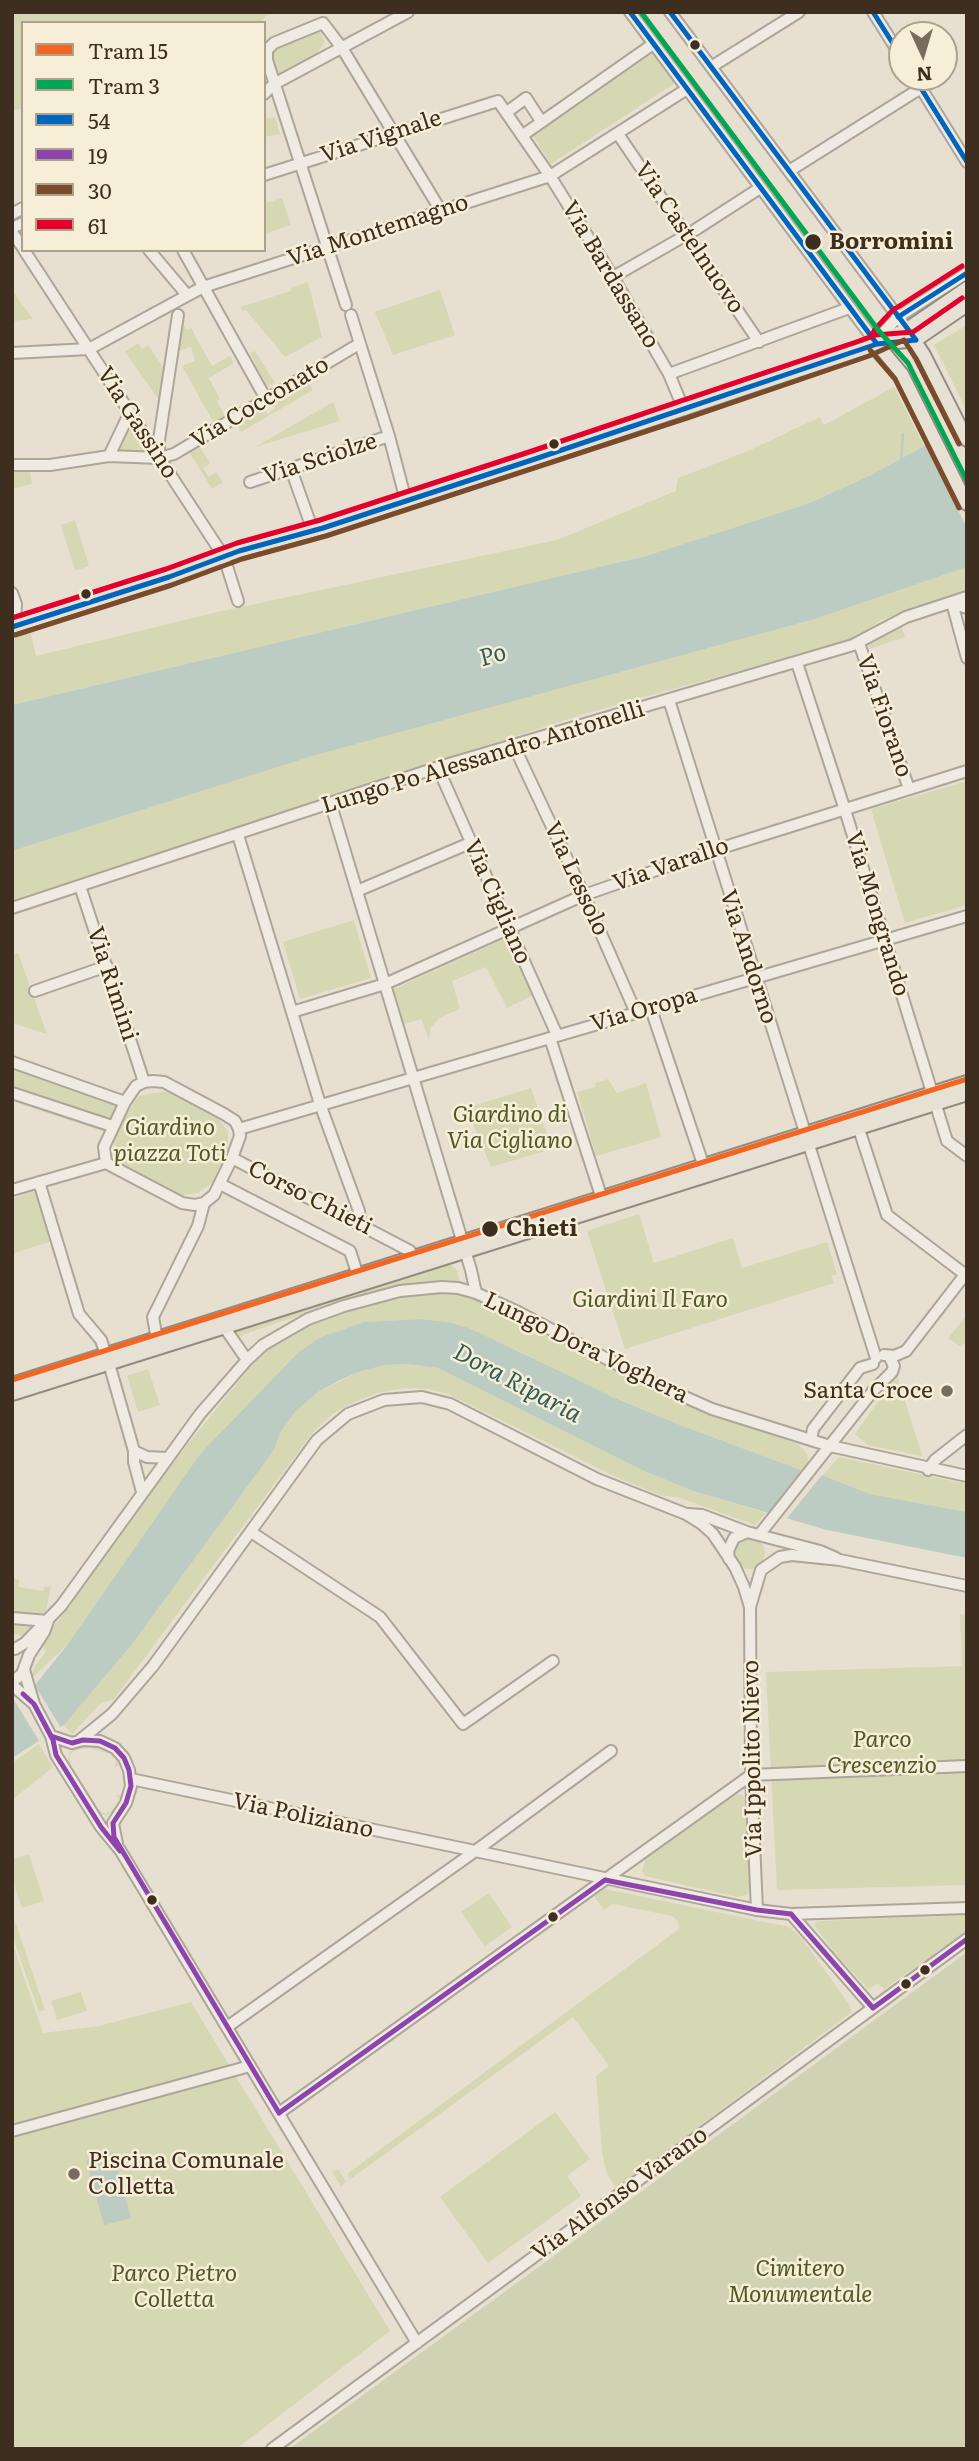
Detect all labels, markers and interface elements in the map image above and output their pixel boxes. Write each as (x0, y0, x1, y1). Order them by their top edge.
legend (21, 21, 266, 252)
north arrow (888, 21, 958, 91)
text: Tram 15 (88, 34, 168, 65)
unlabelled marker (688, 38, 702, 52)
text: N (915, 60, 933, 89)
text: Tram 3 (88, 69, 160, 100)
text: 54 (88, 104, 110, 135)
street label: Via Vignale (317, 104, 445, 170)
text: 19 (88, 139, 108, 170)
street label: Via Castelnuovo (628, 157, 750, 319)
text: 30 (88, 174, 112, 205)
street label: Via Montemagno (284, 189, 472, 273)
street label: Via Bardassano (555, 196, 665, 354)
text: 61 (88, 209, 108, 240)
place label: Borromini (829, 228, 953, 256)
marker: Borromini (803, 232, 823, 252)
street label: Via Cocconato (186, 351, 334, 455)
street label: Via Gassino (91, 362, 183, 484)
street label: Via Sciolze (260, 428, 380, 490)
unlabelled marker (547, 437, 561, 451)
unlabelled marker (79, 587, 93, 601)
water label: Po (476, 638, 510, 674)
street label: Via Fiorano (850, 651, 918, 781)
street label: Lungo Po Alessandro Antonelli (318, 696, 648, 820)
street label: Via Lessolo (538, 818, 614, 940)
street label: Via Mongrando (839, 828, 915, 1000)
street label: Via Varallo (609, 832, 733, 898)
street label: Via Cigliano (457, 835, 537, 969)
street label: Via Andorno (713, 886, 783, 1028)
street label: Via Rimini (81, 923, 143, 1045)
street label: Via Oropa (588, 982, 700, 1038)
park label: Giardino di Via Cigliano (447, 1101, 573, 1155)
park label: Giardino piazza Toti (113, 1114, 227, 1168)
street label: Corso Chieti (243, 1155, 377, 1241)
place label: Chieti (506, 1215, 578, 1243)
marker: Chieti (480, 1219, 500, 1239)
street label: Lungo Dora Voghera (479, 1286, 693, 1410)
park label: Giardini Il Faro (572, 1286, 728, 1314)
water label: Dora Riparia (448, 1338, 586, 1430)
place label: Santa Croce (803, 1377, 933, 1405)
marker: Santa Croce (939, 1383, 955, 1399)
street label: Via Ippolito Nievo (737, 1660, 769, 1858)
park label: Parco Crescenzio (827, 1726, 937, 1780)
street label: Via Poliziano (230, 1788, 376, 1844)
unlabelled marker (145, 1893, 159, 1907)
unlabelled marker (546, 1910, 560, 1924)
unlabelled marker (918, 1963, 932, 1977)
unlabelled marker (899, 1977, 913, 1991)
street label: Via Alfonso Varano (527, 2121, 713, 2267)
place label: Piscina Comunale Colletta (88, 2147, 284, 2201)
marker: Piscina Comunale Colletta (66, 2166, 82, 2182)
park label: Cimitero Monumentale (728, 2255, 872, 2309)
park label: Parco Pietro Colletta (111, 2260, 237, 2314)

